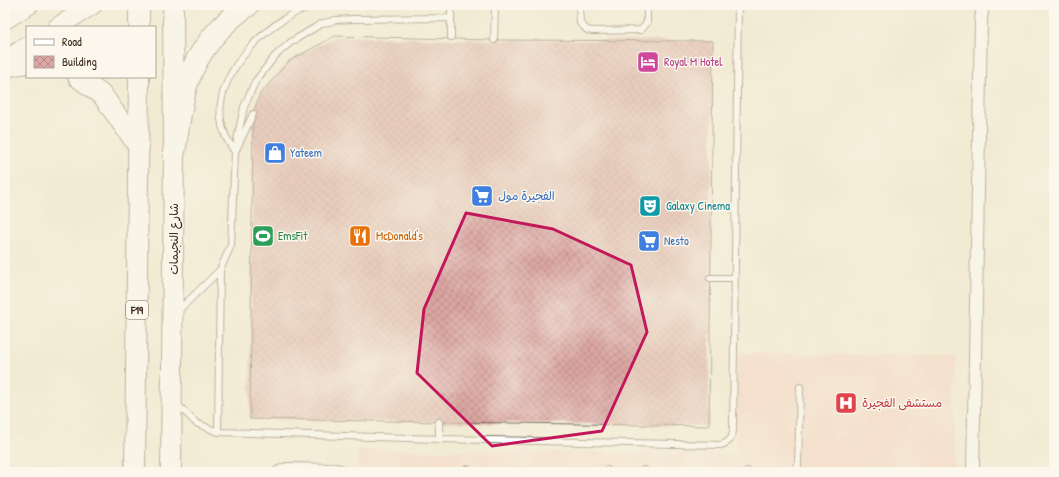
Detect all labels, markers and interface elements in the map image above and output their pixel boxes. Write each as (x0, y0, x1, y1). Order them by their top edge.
legend (26, 26, 156, 78)
text: Road (62, 33, 82, 50)
hotel icon: Royal M Hotel (635, 49, 661, 75)
text: Building (62, 53, 97, 70)
place label: Royal M Hotel (664, 53, 723, 70)
shop icon: Yateem (262, 140, 288, 166)
place label: Yateem (290, 144, 322, 161)
supermarket icon: الفجيرة مول (469, 183, 495, 209)
place label: الفجيرة مول (498, 187, 555, 204)
theatre icon: Galaxy Cinema (637, 193, 663, 219)
place label: Galaxy Cinema (666, 197, 730, 214)
street label: شارع النجيمات (165, 203, 183, 275)
sports icon: EmsFit (250, 223, 276, 249)
restaurant icon: McDonald's (347, 223, 373, 249)
place label: EmsFit (278, 227, 308, 244)
place label: McDonald's (376, 227, 423, 244)
supermarket icon: Nesto (636, 228, 662, 254)
place label: Nesto (664, 232, 689, 249)
road number: F19 (126, 301, 148, 319)
hospital icon: مستشفى الفجيرة (833, 390, 859, 416)
place label: مستشفى الفجيرة (862, 394, 942, 411)

